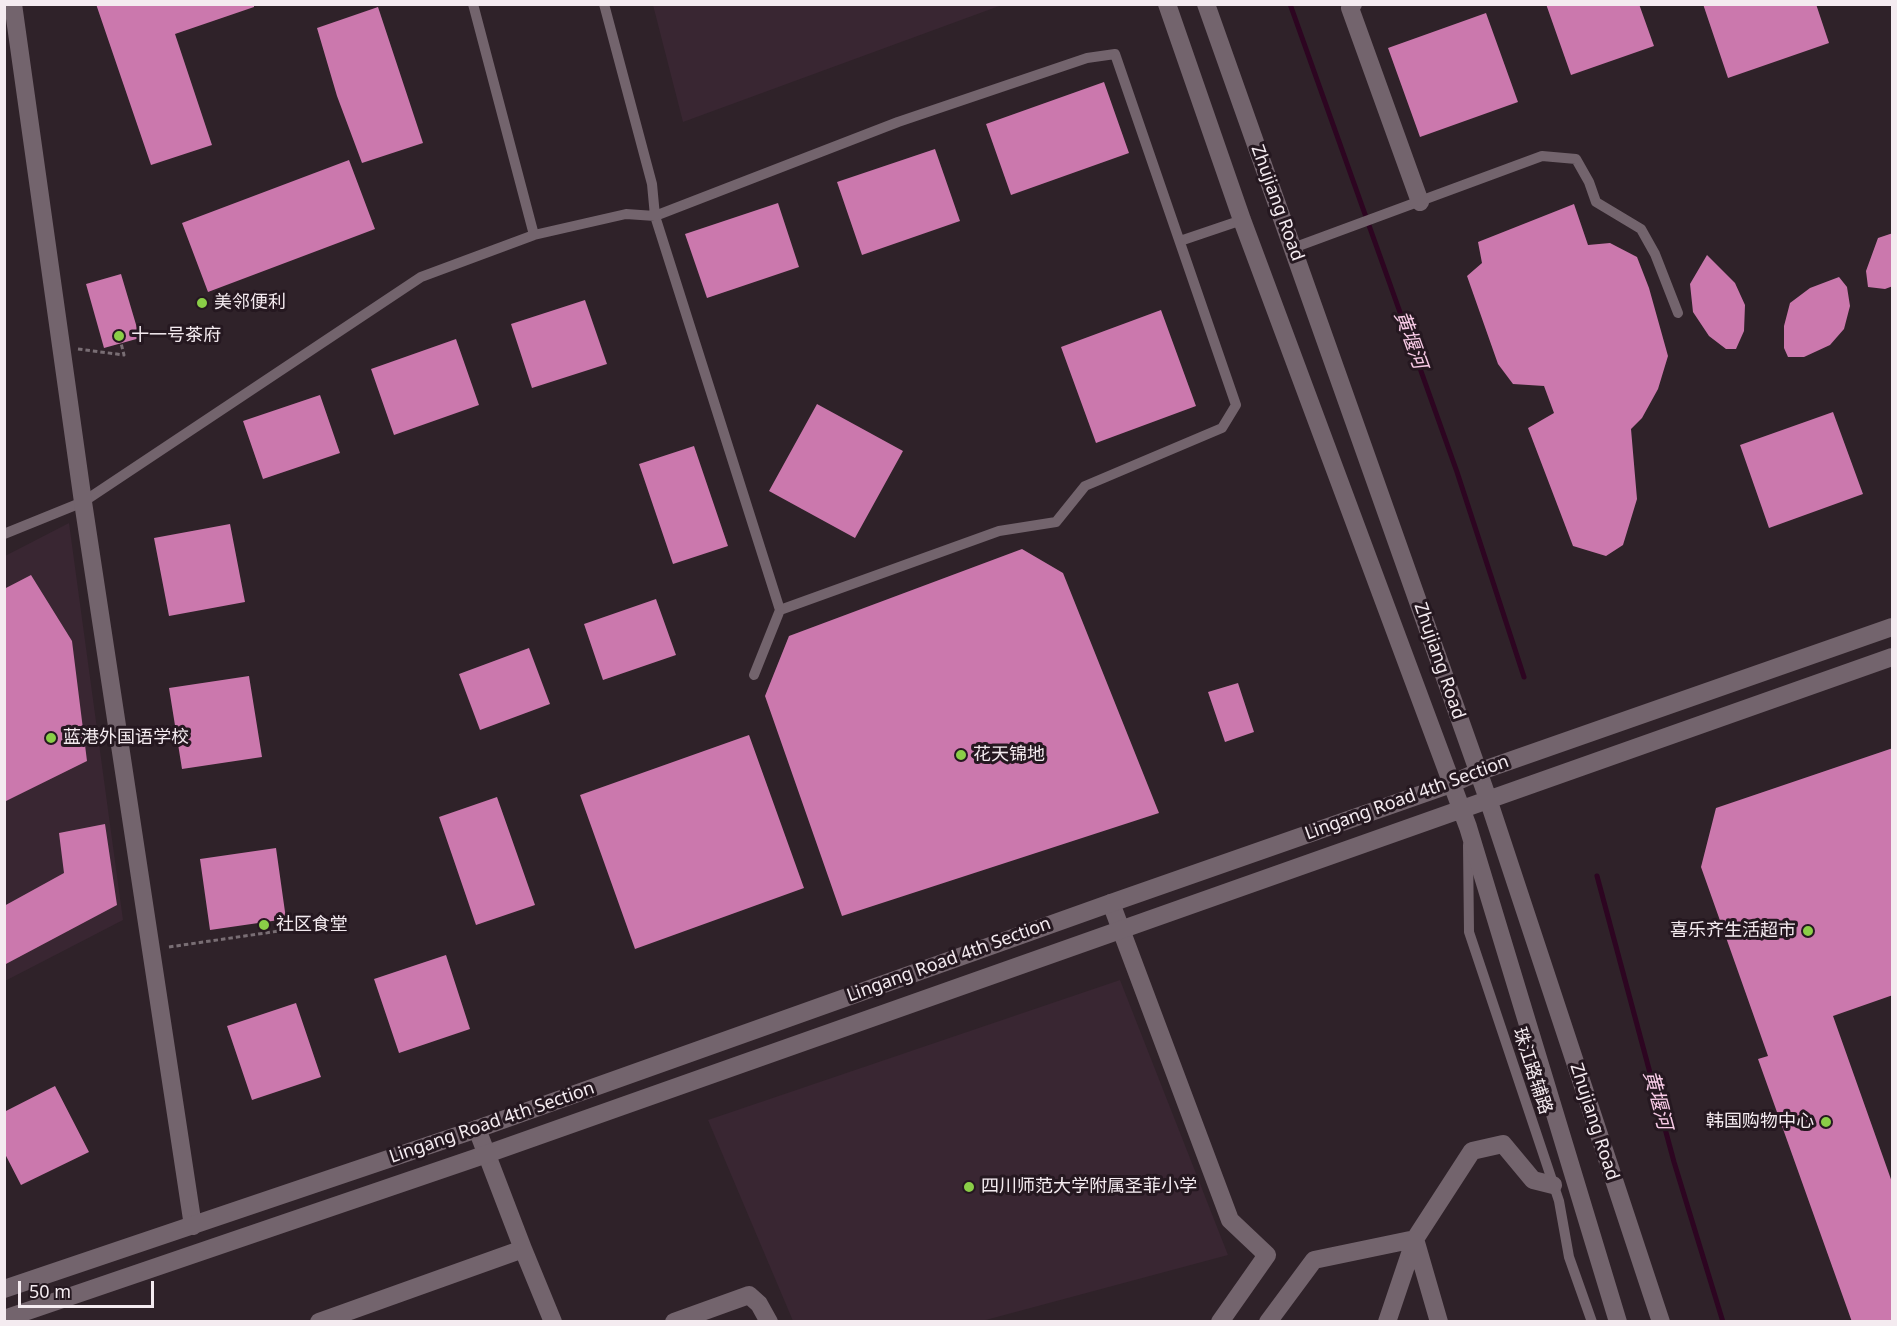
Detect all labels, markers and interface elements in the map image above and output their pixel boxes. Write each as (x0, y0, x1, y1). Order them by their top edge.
street label: Zhujiang Road (1246, 142, 1308, 264)
place label: 美邻便利 (214, 292, 286, 314)
marker: 美邻便利 (195, 296, 209, 310)
water label: 黄堰河 (1388, 308, 1432, 372)
place label: 十一号茶府 (131, 325, 221, 347)
marker: 十一号茶府 (112, 329, 126, 343)
street label: Zhujiang Road (1409, 600, 1469, 722)
place label: 蓝港外国语学校 (63, 727, 189, 749)
marker: 蓝港外国语学校 (44, 731, 58, 745)
place label: 花天锦地 (973, 744, 1045, 766)
marker: 花天锦地 (954, 748, 968, 762)
street label: Lingang Road 4th Section (1302, 751, 1512, 845)
street label: Lingang Road 4th Section (844, 913, 1054, 1007)
place label: 社区食堂 (276, 914, 348, 936)
marker: 社区食堂 (257, 918, 271, 932)
place label: 喜乐齐生活超市 (1670, 920, 1796, 942)
marker: 喜乐齐生活超市 (1801, 924, 1815, 938)
street label: 珠江路辅路 (1508, 1025, 1556, 1117)
street label: Zhujiang Road (1565, 1061, 1623, 1183)
water label: 黄堰河 (1638, 1068, 1676, 1132)
street label: Lingang Road 4th Section (387, 1078, 597, 1168)
place label: 韩国购物中心 (1706, 1111, 1814, 1133)
marker: 韩国购物中心 (1819, 1115, 1833, 1129)
place label: 四川师范大学附属圣菲小学 (981, 1176, 1197, 1198)
marker: 四川师范大学附属圣菲小学 (962, 1180, 976, 1194)
scale bar (21, 1269, 158, 1307)
text: 50 m (29, 1279, 71, 1303)

